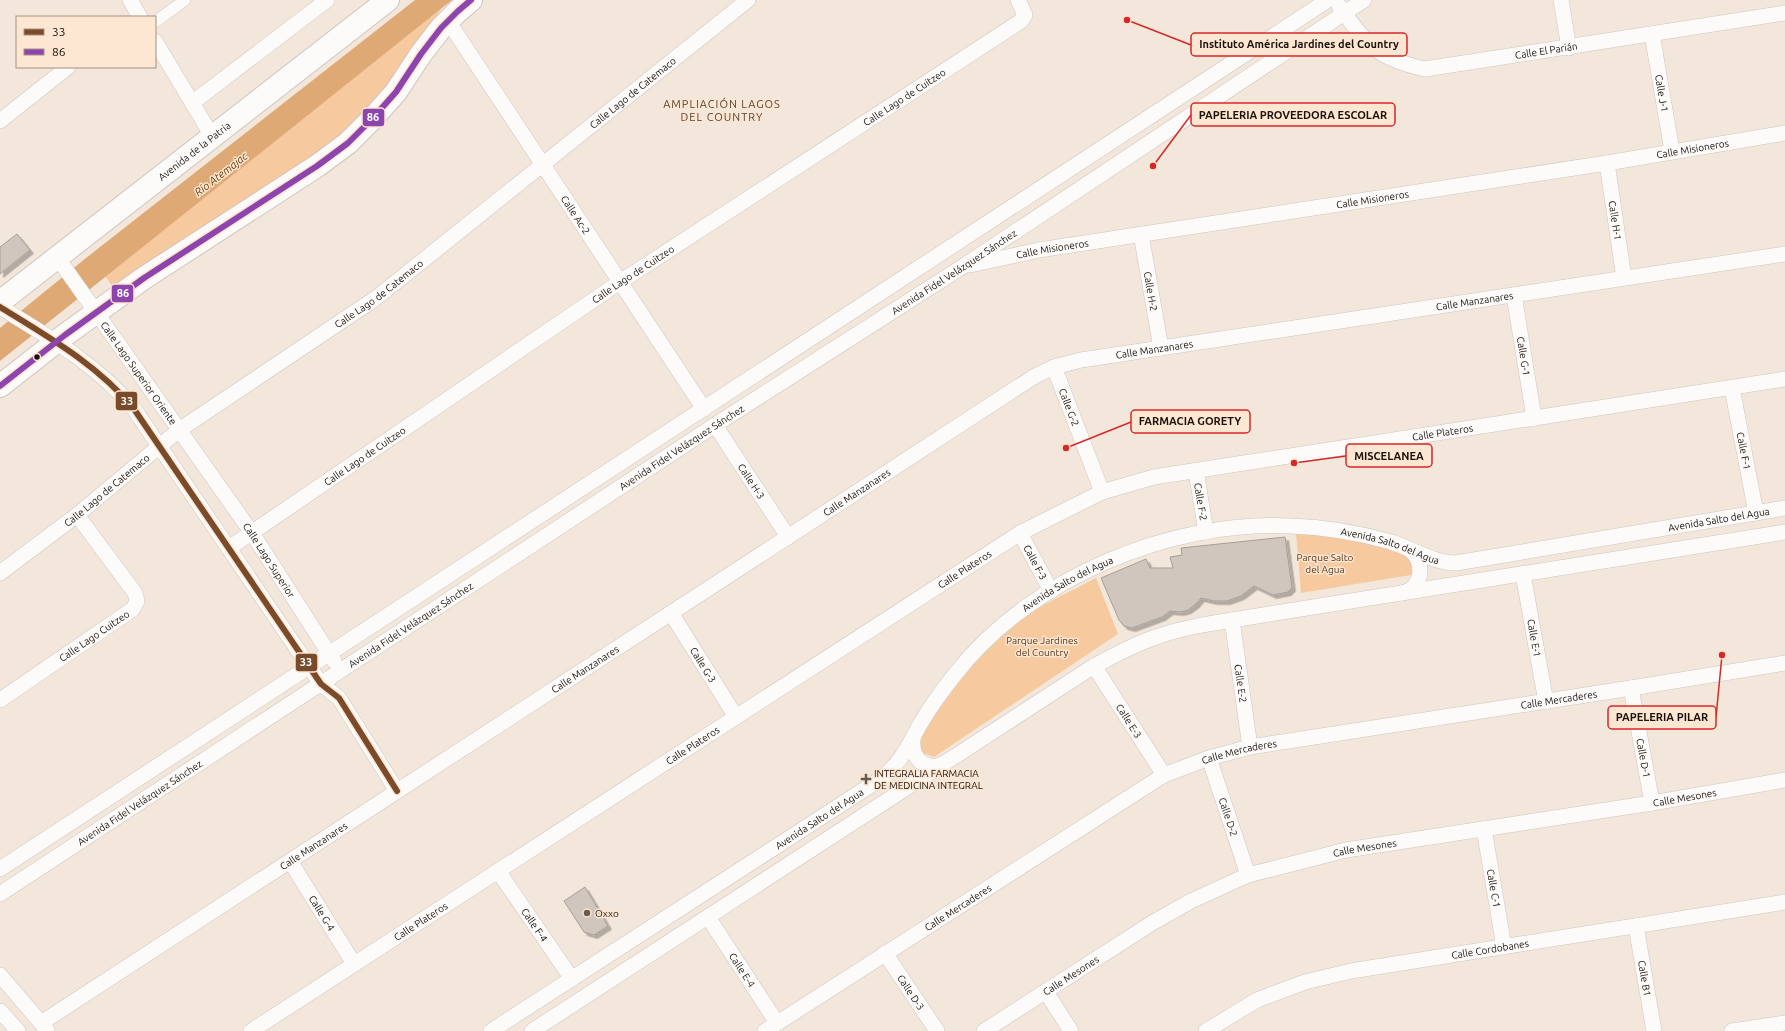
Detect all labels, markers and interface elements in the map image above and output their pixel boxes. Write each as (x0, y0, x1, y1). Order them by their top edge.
legend (16, 16, 156, 68)
text: 33 (52, 25, 66, 38)
callout: Instituto América Jardines del Country (1191, 33, 1407, 56)
text: Instituto América Jardines del Country (1199, 38, 1399, 50)
street label: Calle El Parián (1514, 40, 1578, 60)
text: 86 (52, 45, 66, 58)
street label: Calle Lago de Catemaco (587, 55, 678, 130)
street label: Calle Lago de Cuitzeo (861, 66, 948, 128)
street label: Calle J-1 (1654, 74, 1671, 113)
district label: AMPLIACIÓN LAGOS DEL COUNTRY (663, 97, 781, 123)
callout: PAPELERIA PROVEEDORA ESCOLAR (1191, 103, 1395, 126)
line badge: 86 (362, 108, 385, 127)
text: PAPELERIA PROVEEDORA ESCOLAR (1199, 109, 1387, 121)
text: 86 (367, 111, 379, 123)
street label: Avenida de la Patria (156, 119, 232, 182)
street label: Calle Misioneros (1655, 137, 1730, 160)
water label: Río Atemajac (192, 149, 250, 198)
street label: Calle Misioneros (1335, 188, 1410, 210)
street label: Calle Ac-2 (559, 193, 592, 236)
street label: Calle H-1 (1607, 200, 1624, 241)
street label: Avenida Fidel Velázquez Sánchez (889, 227, 1019, 316)
street label: Calle Misioneros (1015, 237, 1089, 260)
street label: Calle Lago de Cuitzeo (590, 243, 676, 305)
street label: Calle Lago de Catemaco (332, 257, 425, 330)
street label: Calle H-2 (1142, 271, 1160, 312)
line badge: 86 (111, 284, 134, 303)
text: 86 (117, 287, 129, 299)
street label: Calle Manzanares (1435, 289, 1514, 312)
street label: Calle Lago Superior Oriente (99, 319, 179, 427)
street label: Calle G-1 (1515, 336, 1533, 377)
street label: Calle Manzanares (1115, 338, 1194, 360)
unlabelled marker (32, 352, 42, 362)
street label: Calle G-2 (1057, 387, 1082, 428)
line badge: 33 (115, 391, 138, 411)
text: 33 (121, 395, 133, 407)
street label: Avenida Fidel Velázquez Sánchez (617, 402, 746, 492)
callout: FARMACIA GORETY (1131, 410, 1250, 433)
text: FARMACIA GORETY (1139, 415, 1241, 427)
street label: Calle Plateros (1411, 422, 1474, 442)
street label: Calle Lago de Cuitzeo (322, 424, 408, 487)
street label: Calle F-1 (1735, 431, 1753, 471)
callout: MISCELANEA (1346, 444, 1432, 467)
text: MISCELANEA (1354, 450, 1424, 462)
street label: Calle Lago de Catemaco (62, 452, 151, 528)
street label: Calle H-3 (736, 461, 767, 501)
street label: Calle Manzanares (821, 466, 892, 518)
street label: Calle F-2 (1192, 482, 1210, 521)
street label: Avenida Salto del Agua (1667, 505, 1770, 533)
street label: Calle Lago Superior (241, 521, 297, 600)
street label: Avenida Salto del Agua (1340, 526, 1441, 566)
street label: Calle F-3 (1022, 543, 1049, 582)
street label: Calle Plateros (936, 548, 993, 590)
park label: Parque Salto del Agua (1297, 552, 1354, 575)
street label: Avenida Salto del Agua (1020, 554, 1115, 614)
street label: Avenida Fidel Velázquez Sánchez (346, 580, 475, 670)
street label: Calle Lago Cuitzeo (57, 608, 131, 663)
street label: Calle E-1 (1526, 618, 1543, 658)
park label: Parque Jardines del Country (1006, 635, 1078, 658)
street label: Calle Manzanares (549, 643, 621, 695)
street label: Calle G-3 (688, 645, 718, 684)
line badge: 33 (295, 653, 318, 672)
text: 33 (300, 656, 312, 668)
street label: Calle E-2 (1233, 664, 1249, 703)
street label: Calle Mercaderes (1520, 688, 1598, 711)
street label: Calle E-3 (1114, 702, 1144, 740)
callout: PAPELERIA PILAR (1608, 706, 1716, 729)
text: PAPELERIA PILAR (1616, 711, 1708, 723)
street label: Calle Plateros (664, 724, 721, 766)
street label: Calle Mercaderes (1200, 737, 1277, 766)
street label: Calle D-1 (1635, 737, 1653, 779)
street label: Avenida Fidel Velázquez Sánchez (75, 757, 204, 847)
place label: INTEGRALIA FARMACIA DE MEDICINA INTEGRAL (874, 768, 983, 791)
marker: INTEGRALIA FARMACIA DE MEDICINA INTEGRAL (861, 774, 871, 784)
street label: Avenida Salto del Agua (773, 786, 865, 851)
street label: Calle Mesones (1652, 786, 1717, 808)
street label: Calle D-2 (1217, 796, 1240, 838)
street label: Calle Manzanares (278, 820, 349, 872)
street label: Calle Mesones (1332, 837, 1397, 859)
street label: Calle C-1 (1485, 868, 1503, 908)
street label: Calle Mercaderes (922, 882, 993, 933)
street label: Calle G-4 (307, 893, 337, 933)
street label: Calle Plateros (392, 900, 449, 943)
street label: Calle F-4 (519, 906, 550, 944)
marker: Oxxo (582, 908, 592, 918)
place label: Oxxo (595, 908, 619, 919)
street label: Calle Cordobanes (1450, 937, 1530, 960)
street label: Calle E-4 (727, 951, 758, 989)
street label: Calle Mesones (1041, 953, 1101, 997)
street label: Calle B1 (1636, 959, 1653, 997)
street label: Calle D-3 (895, 972, 927, 1012)

